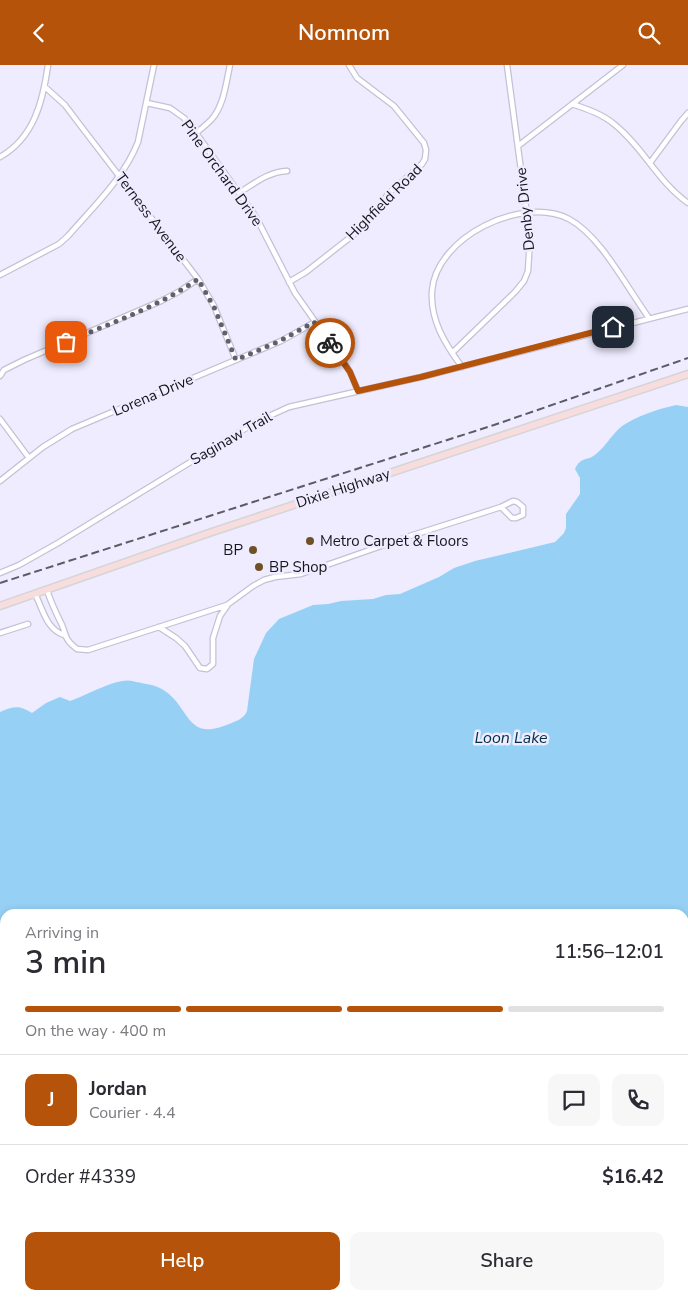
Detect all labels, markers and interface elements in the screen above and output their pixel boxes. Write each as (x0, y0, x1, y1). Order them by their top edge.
text: Nomnom (298, 18, 390, 48)
icon: back (25, 19, 53, 47)
icon: search (635, 19, 663, 47)
street label: Pine Orchard Drive (177, 116, 267, 230)
street label: Highfield Road (341, 159, 427, 245)
street label: Denby Drive (511, 166, 539, 252)
street label: Terness Avenue (111, 168, 191, 266)
pin (592, 306, 634, 348)
icon: home (599, 313, 627, 341)
courier (305, 318, 355, 368)
pin (45, 321, 87, 363)
icon: bag (52, 328, 80, 356)
icon: bike (316, 329, 344, 357)
street label: Lorena Drive (110, 369, 196, 421)
street label: Saginaw Trail (186, 406, 276, 470)
street label: Dixie Highway (293, 463, 393, 513)
place label: Metro Carpet & Floors (320, 531, 469, 551)
marker: Metro Carpet & Floors (304, 535, 316, 547)
place label: BP (223, 540, 243, 560)
marker: BP (247, 544, 259, 556)
place label: BP Shop (269, 557, 328, 577)
marker: BP Shop (253, 561, 265, 573)
water label: Loon Lake (474, 727, 548, 749)
text: Arriving in (25, 922, 99, 944)
text: 11:56–12:01 (554, 939, 664, 965)
text: 3 min (25, 941, 107, 984)
text: On the way · 400 m (25, 1020, 166, 1042)
button: chat (548, 1074, 600, 1126)
button: phone (612, 1074, 664, 1126)
text: Jordan (89, 1076, 147, 1102)
text: J (48, 1087, 54, 1113)
text: Courier · 4.4 (89, 1102, 175, 1124)
text: Order #4339 (25, 1164, 136, 1190)
text: $16.42 (602, 1164, 664, 1190)
button: Help (25, 1232, 340, 1290)
button: Share (350, 1232, 664, 1290)

